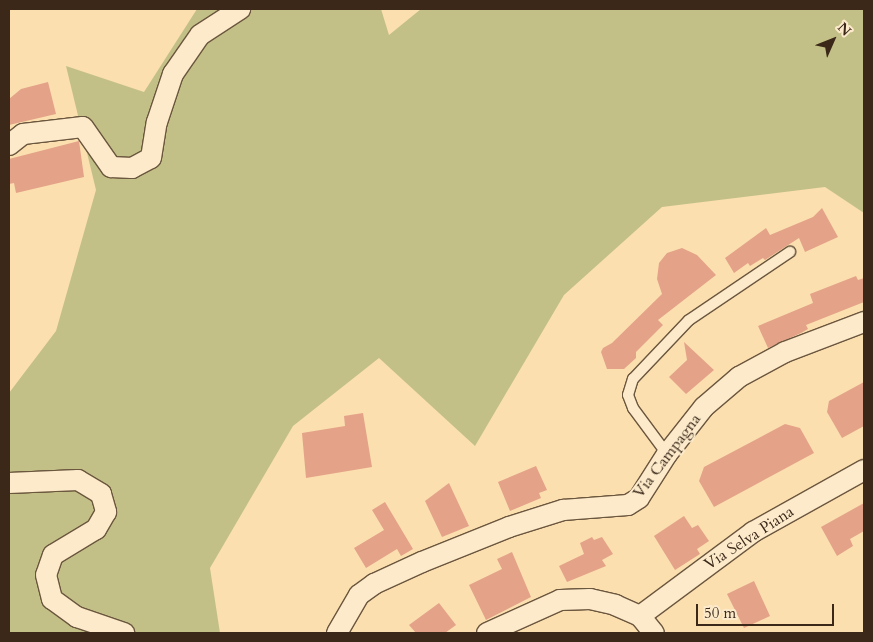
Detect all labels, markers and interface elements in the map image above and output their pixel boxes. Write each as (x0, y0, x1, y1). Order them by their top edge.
north arrow (808, 15, 858, 65)
text: N (833, 18, 855, 40)
street label: Via Campagna (629, 410, 705, 502)
street label: Via Selva Piana (701, 502, 797, 574)
scale bar (698, 594, 836, 626)
text: 50 m (704, 603, 736, 623)

